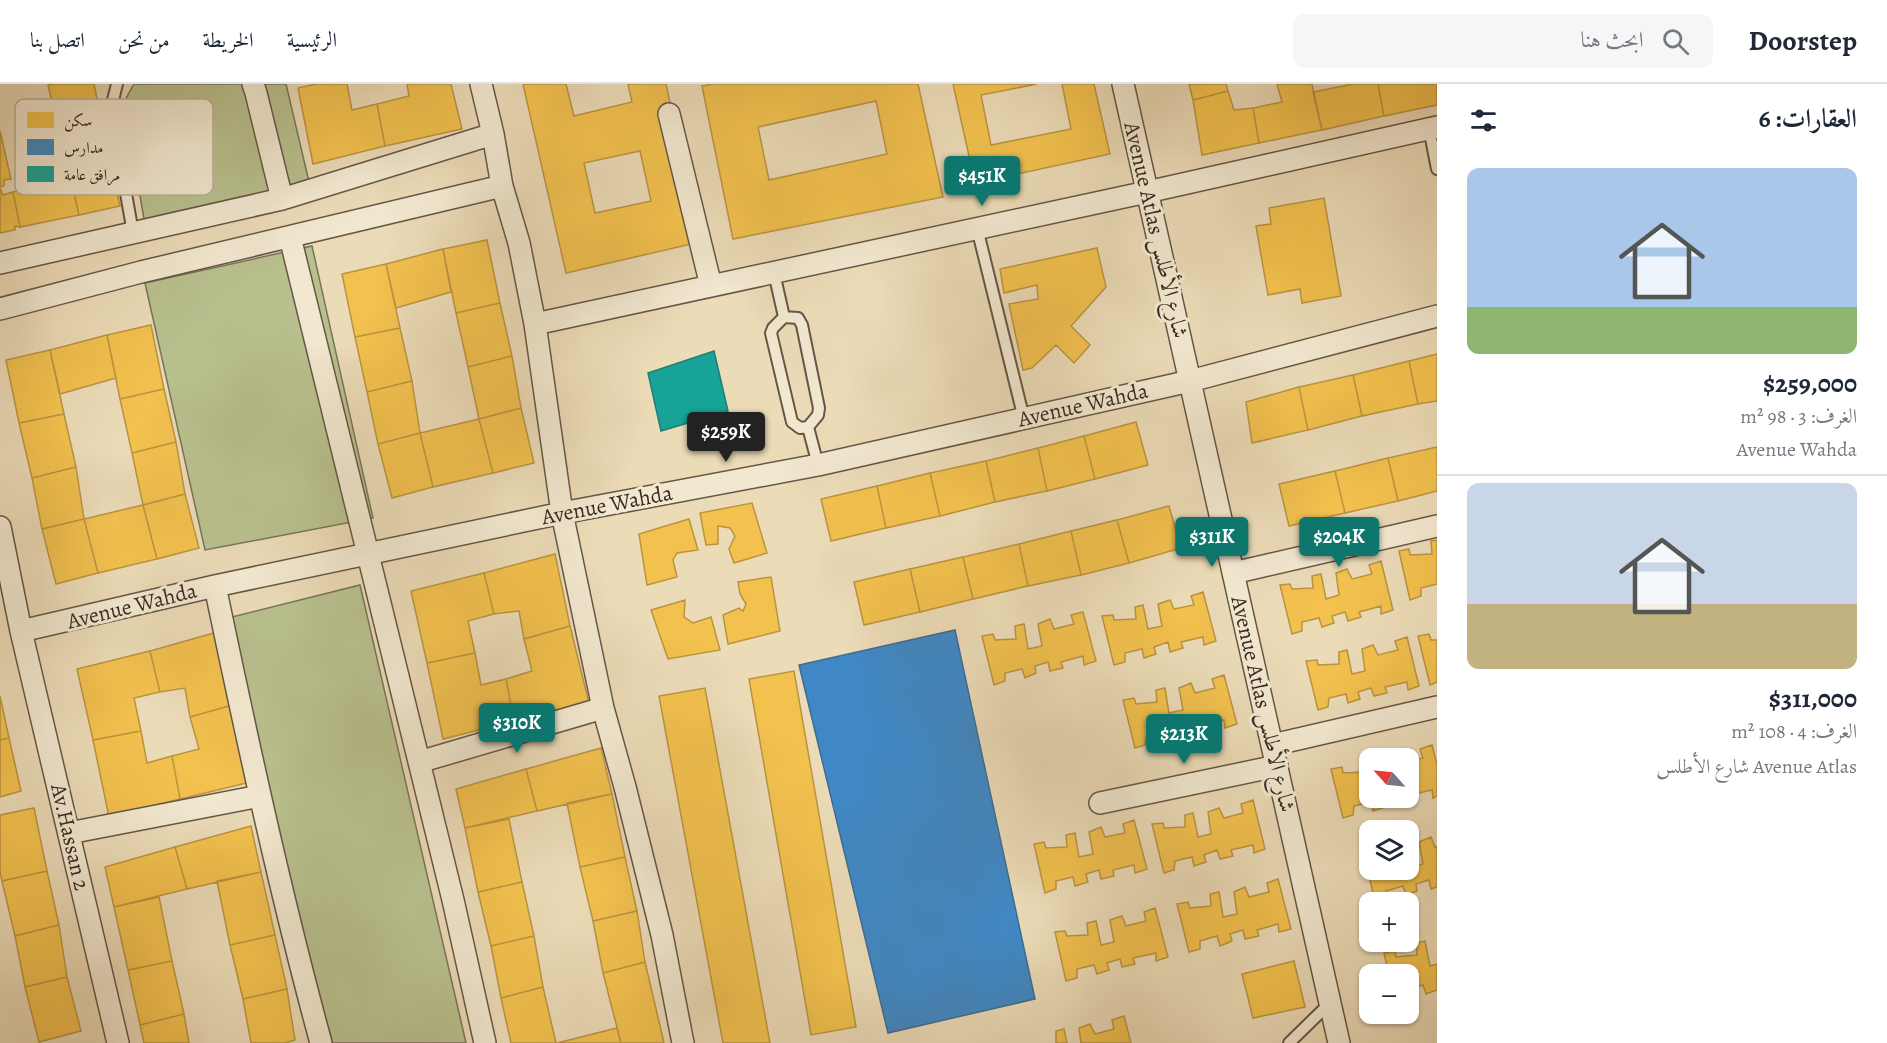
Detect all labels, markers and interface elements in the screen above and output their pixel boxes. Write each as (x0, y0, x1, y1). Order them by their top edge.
search box (1293, 14, 1713, 68)
text: Doorstep (1749, 22, 1857, 60)
text: ابحث هنا (1581, 25, 1644, 55)
icon: search (1659, 25, 1692, 58)
text: اتصل بنا (30, 26, 85, 54)
text: من نحن (118, 26, 170, 54)
text: الخريطة (203, 26, 254, 54)
text: الرئيسية (287, 26, 337, 54)
legend (15, 99, 213, 195)
text: العقارات: 6 (1759, 101, 1857, 136)
icon: filters (1467, 104, 1500, 137)
text: سكن (64, 110, 92, 132)
street label: Avenue Atlas شارع الأطلس (1113, 118, 1196, 342)
text: مدارس (64, 137, 104, 159)
pin: $451K (940, 156, 1024, 207)
text: $451K (958, 162, 1006, 189)
text: مرافق عامة (64, 164, 120, 186)
icon: home (1608, 207, 1716, 315)
text: $259,000 (1763, 366, 1857, 401)
street label: Avenue Wahda (1014, 375, 1152, 435)
text: الغرف: 3 · 98 m² (1740, 403, 1857, 430)
pin: $259K (684, 412, 768, 463)
text: $259K (701, 418, 751, 445)
text: Avenue Wahda (1736, 436, 1857, 463)
street label: Avenue Wahda (538, 477, 676, 533)
pin: $311K (1170, 517, 1254, 568)
pin: $204K (1297, 517, 1381, 568)
icon: home (1608, 522, 1716, 630)
text: $311K (1189, 523, 1235, 550)
text: $204K (1313, 523, 1365, 550)
street label: Avenue Wahda (63, 575, 201, 637)
street label: Avenue Atlas شارع الأطلس (1220, 592, 1303, 816)
text: $311,000 (1769, 681, 1857, 716)
pin: $310K (475, 703, 559, 754)
text: $310K (493, 709, 541, 736)
pin: $213K (1142, 714, 1226, 765)
text: الغرف: 4 · 108 m² (1731, 718, 1857, 745)
text: $213K (1160, 720, 1208, 747)
north arrow (1359, 748, 1419, 808)
map controls (1359, 748, 1419, 1024)
text: Avenue Atlas شارع الأطلس (1656, 753, 1857, 780)
street label: Av.Hassan 2 (43, 780, 97, 893)
button: layers (1359, 820, 1419, 880)
button: + (1359, 892, 1419, 952)
button: − (1359, 964, 1419, 1024)

